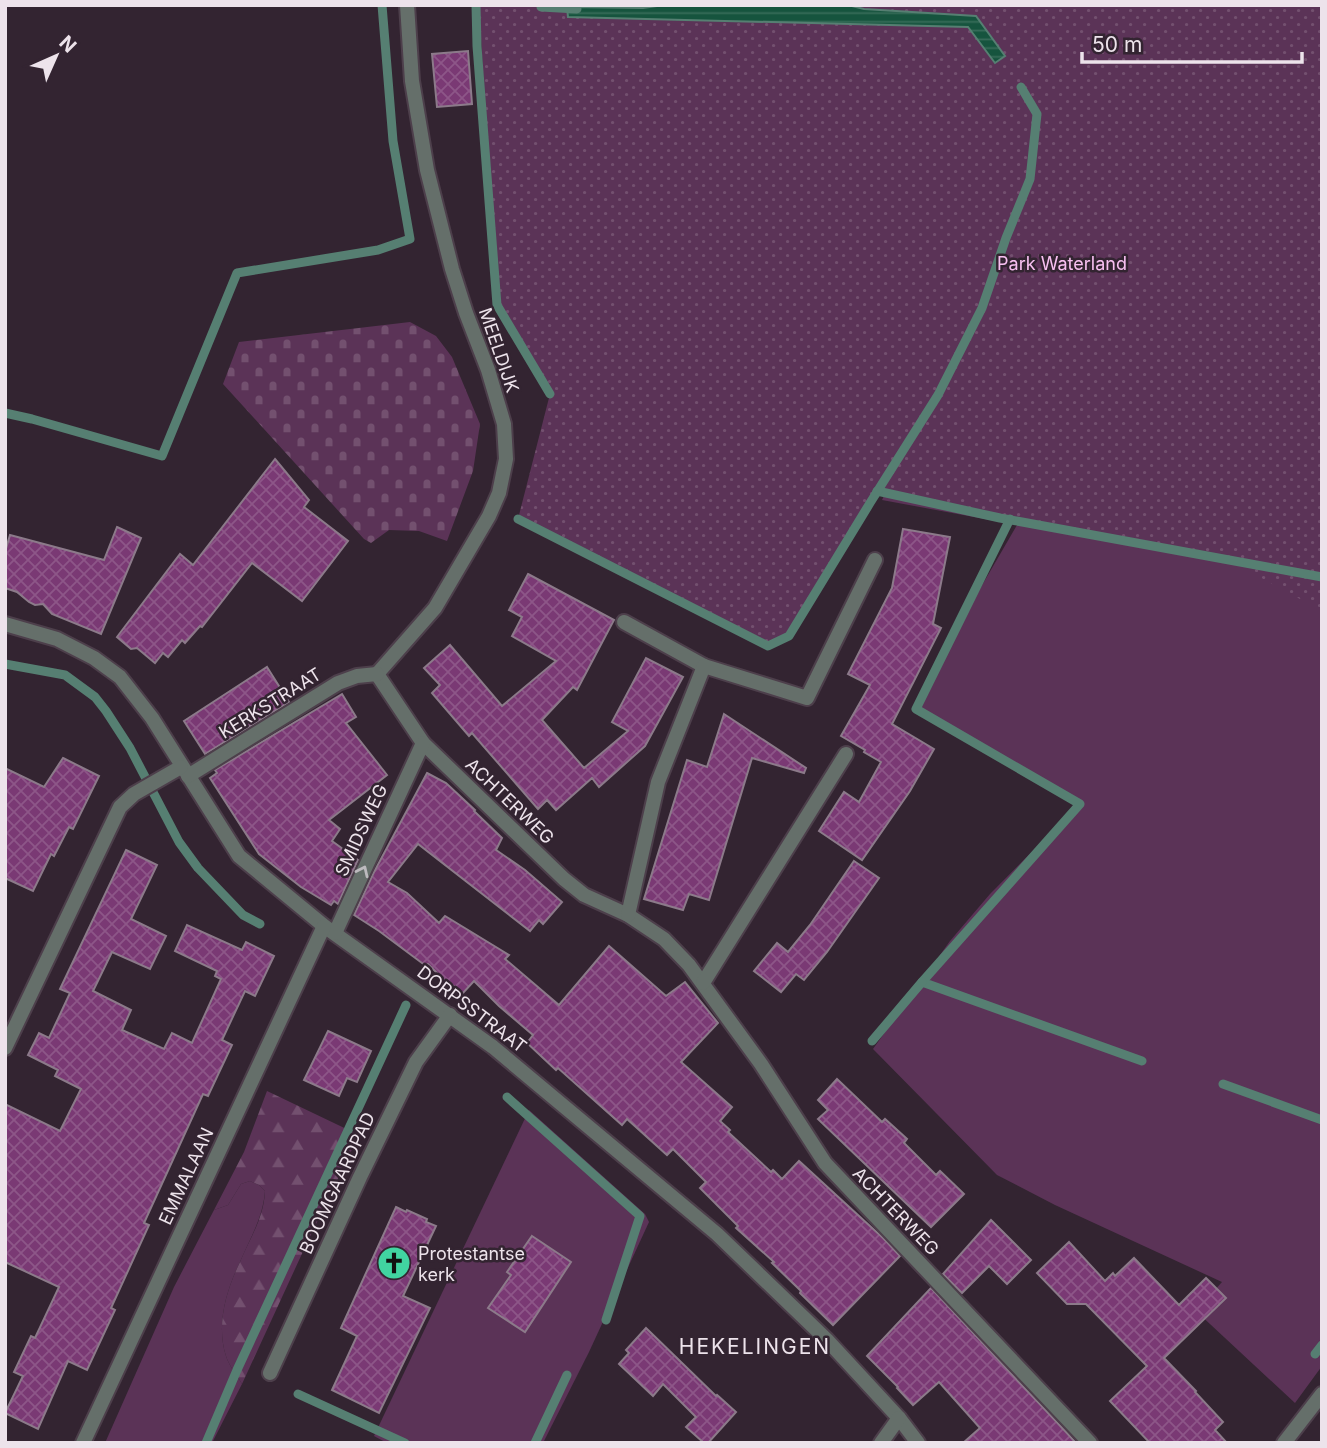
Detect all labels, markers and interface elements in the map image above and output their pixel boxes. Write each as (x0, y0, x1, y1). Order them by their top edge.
north arrow (21, 21, 91, 91)
scale bar (1082, 21, 1302, 65)
text: N (54, 31, 81, 58)
text: 50 m (1092, 32, 1142, 57)
park label: Park Waterland (997, 253, 1127, 274)
street label: MEELDIJK (475, 305, 523, 395)
street label: KERKSTRAAT (215, 663, 325, 743)
street label: ACHTERWEG (462, 754, 558, 848)
street label: SMIDSWEG (331, 781, 391, 879)
one-way arrow (355, 866, 369, 878)
street label: DORPSSTRAAT (413, 961, 531, 1057)
street label: BOOMGAARDPAD (295, 1109, 379, 1257)
street label: EMMALAAN (154, 1124, 218, 1228)
street label: ACHTERWEG (849, 1163, 943, 1259)
place label: Protestantse kerk (418, 1243, 525, 1285)
church icon: Protestantse kerk (375, 1244, 413, 1282)
district label: HEKELINGEN (679, 1334, 831, 1359)

